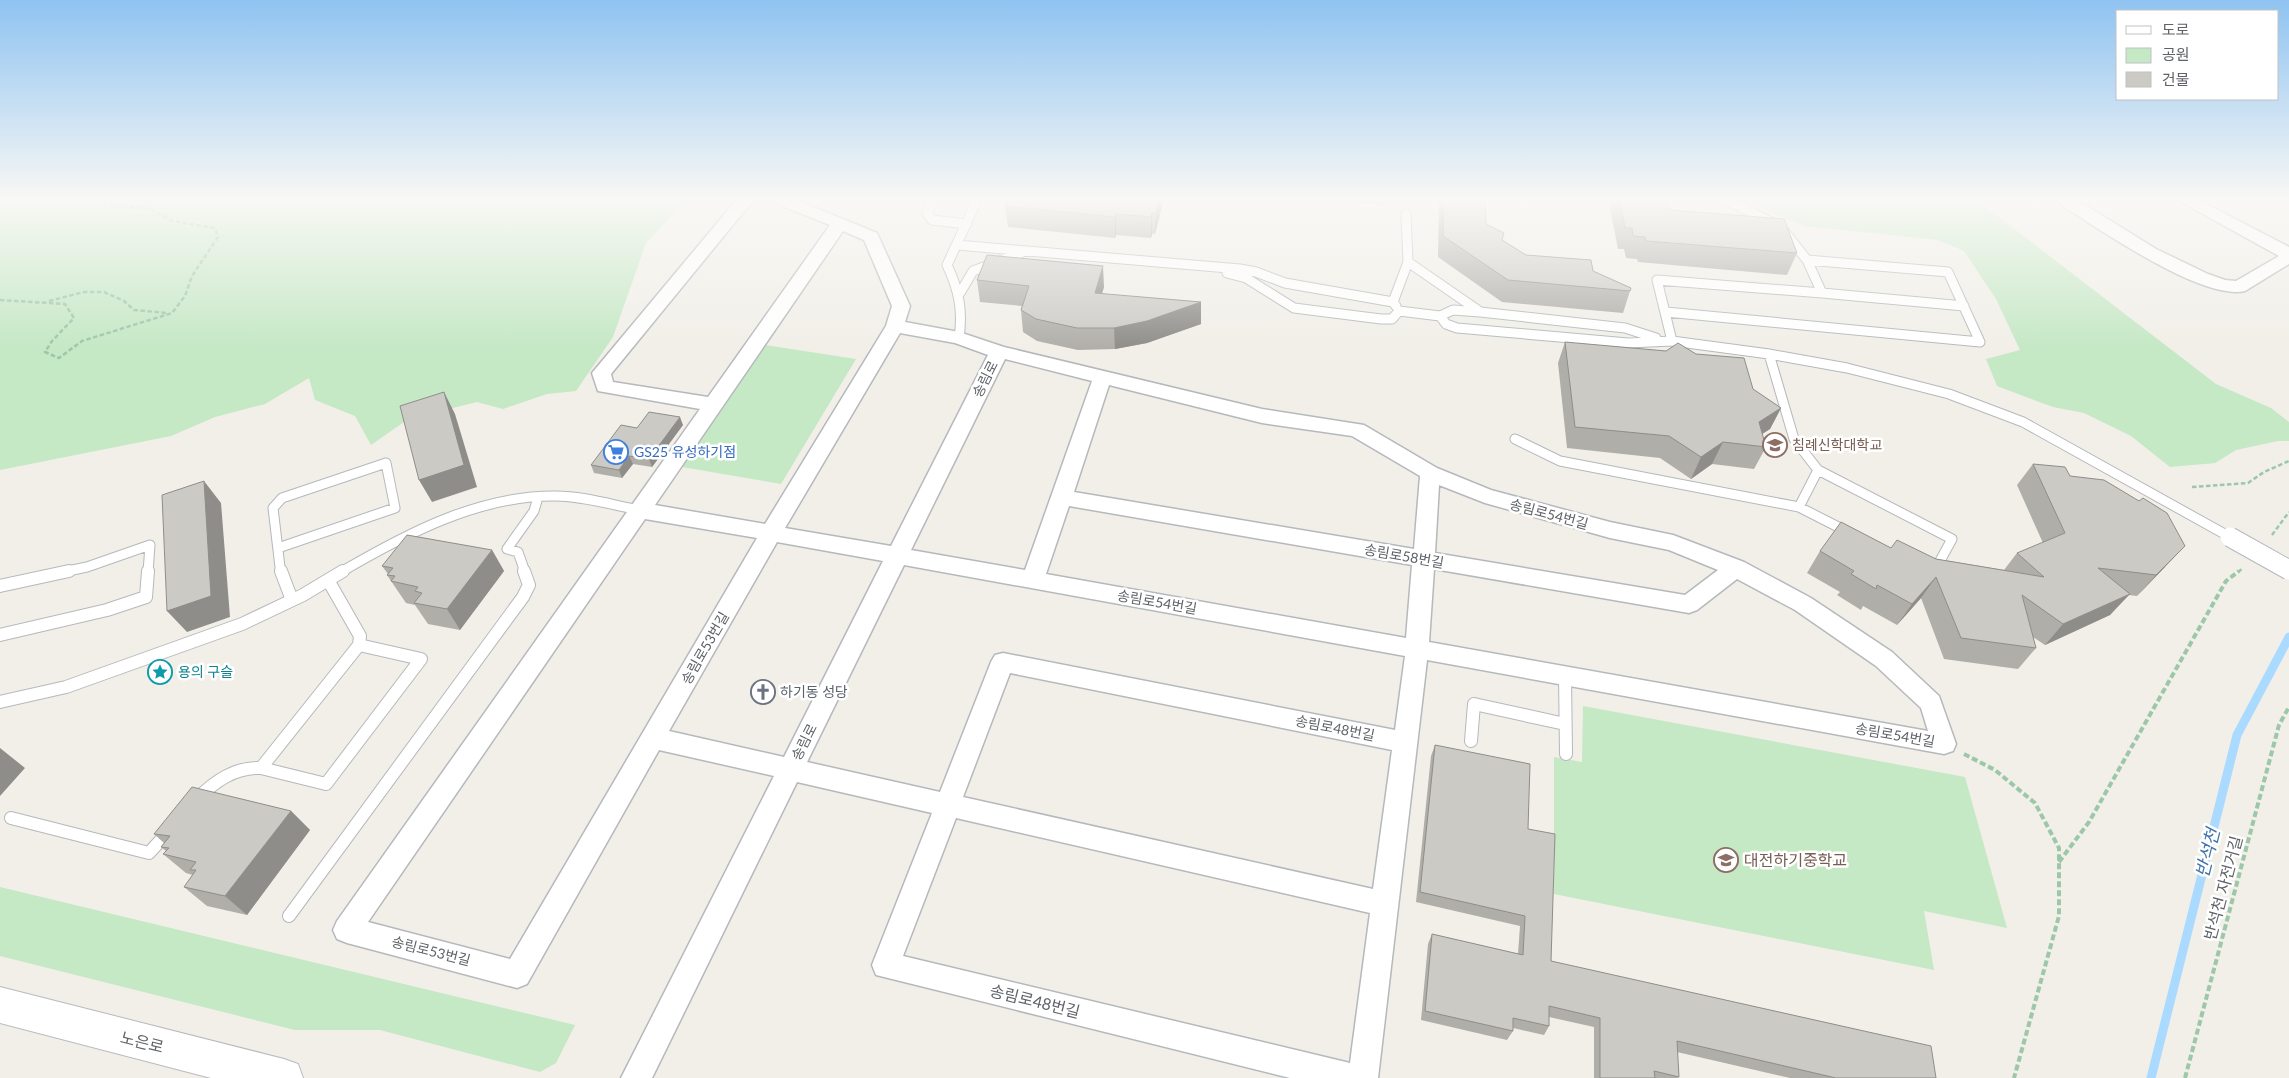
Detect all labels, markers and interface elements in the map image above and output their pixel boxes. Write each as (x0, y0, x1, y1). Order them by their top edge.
legend (2116, 10, 2279, 100)
text: 도로 (2162, 20, 2190, 38)
text: 공원 (2162, 45, 2190, 63)
text: 건물 (2162, 70, 2190, 88)
street label: 송림로 (968, 358, 1001, 400)
school or university icon: 침례신학대학교 (1762, 432, 1788, 458)
place label: 침례신학대학교 (1792, 436, 1882, 453)
supermarket icon: GS25 유성하기점 (603, 439, 629, 465)
place label: GS25 유성하기점 (634, 443, 736, 460)
street label: 송림로54번길 (1508, 495, 1590, 532)
street label: 송림로58번길 (1363, 540, 1445, 571)
street label: 송림로54번길 (1116, 586, 1198, 617)
street label: 송림로53번길 (677, 609, 732, 687)
place icon: 용의 구슬 (147, 659, 173, 685)
place label: 용의 구슬 (178, 663, 233, 680)
church icon: 하기동 성당 (750, 679, 776, 705)
place label: 하기동 성당 (780, 683, 848, 700)
street label: 송림로48번길 (1294, 711, 1376, 744)
street label: 송림로54번길 (1854, 719, 1936, 750)
street label: 송림로 (787, 721, 820, 763)
water label: 반석천 (2190, 824, 2224, 880)
street label: 반석천 자전거길 (2199, 834, 2246, 942)
school or university icon: 대전하기중학교 (1713, 847, 1739, 873)
place label: 대전하기중학교 (1744, 850, 1847, 869)
street label: 송림로53번길 (390, 933, 472, 969)
street label: 송림로48번길 (988, 980, 1082, 1021)
street label: 노은로 (118, 1027, 166, 1056)

